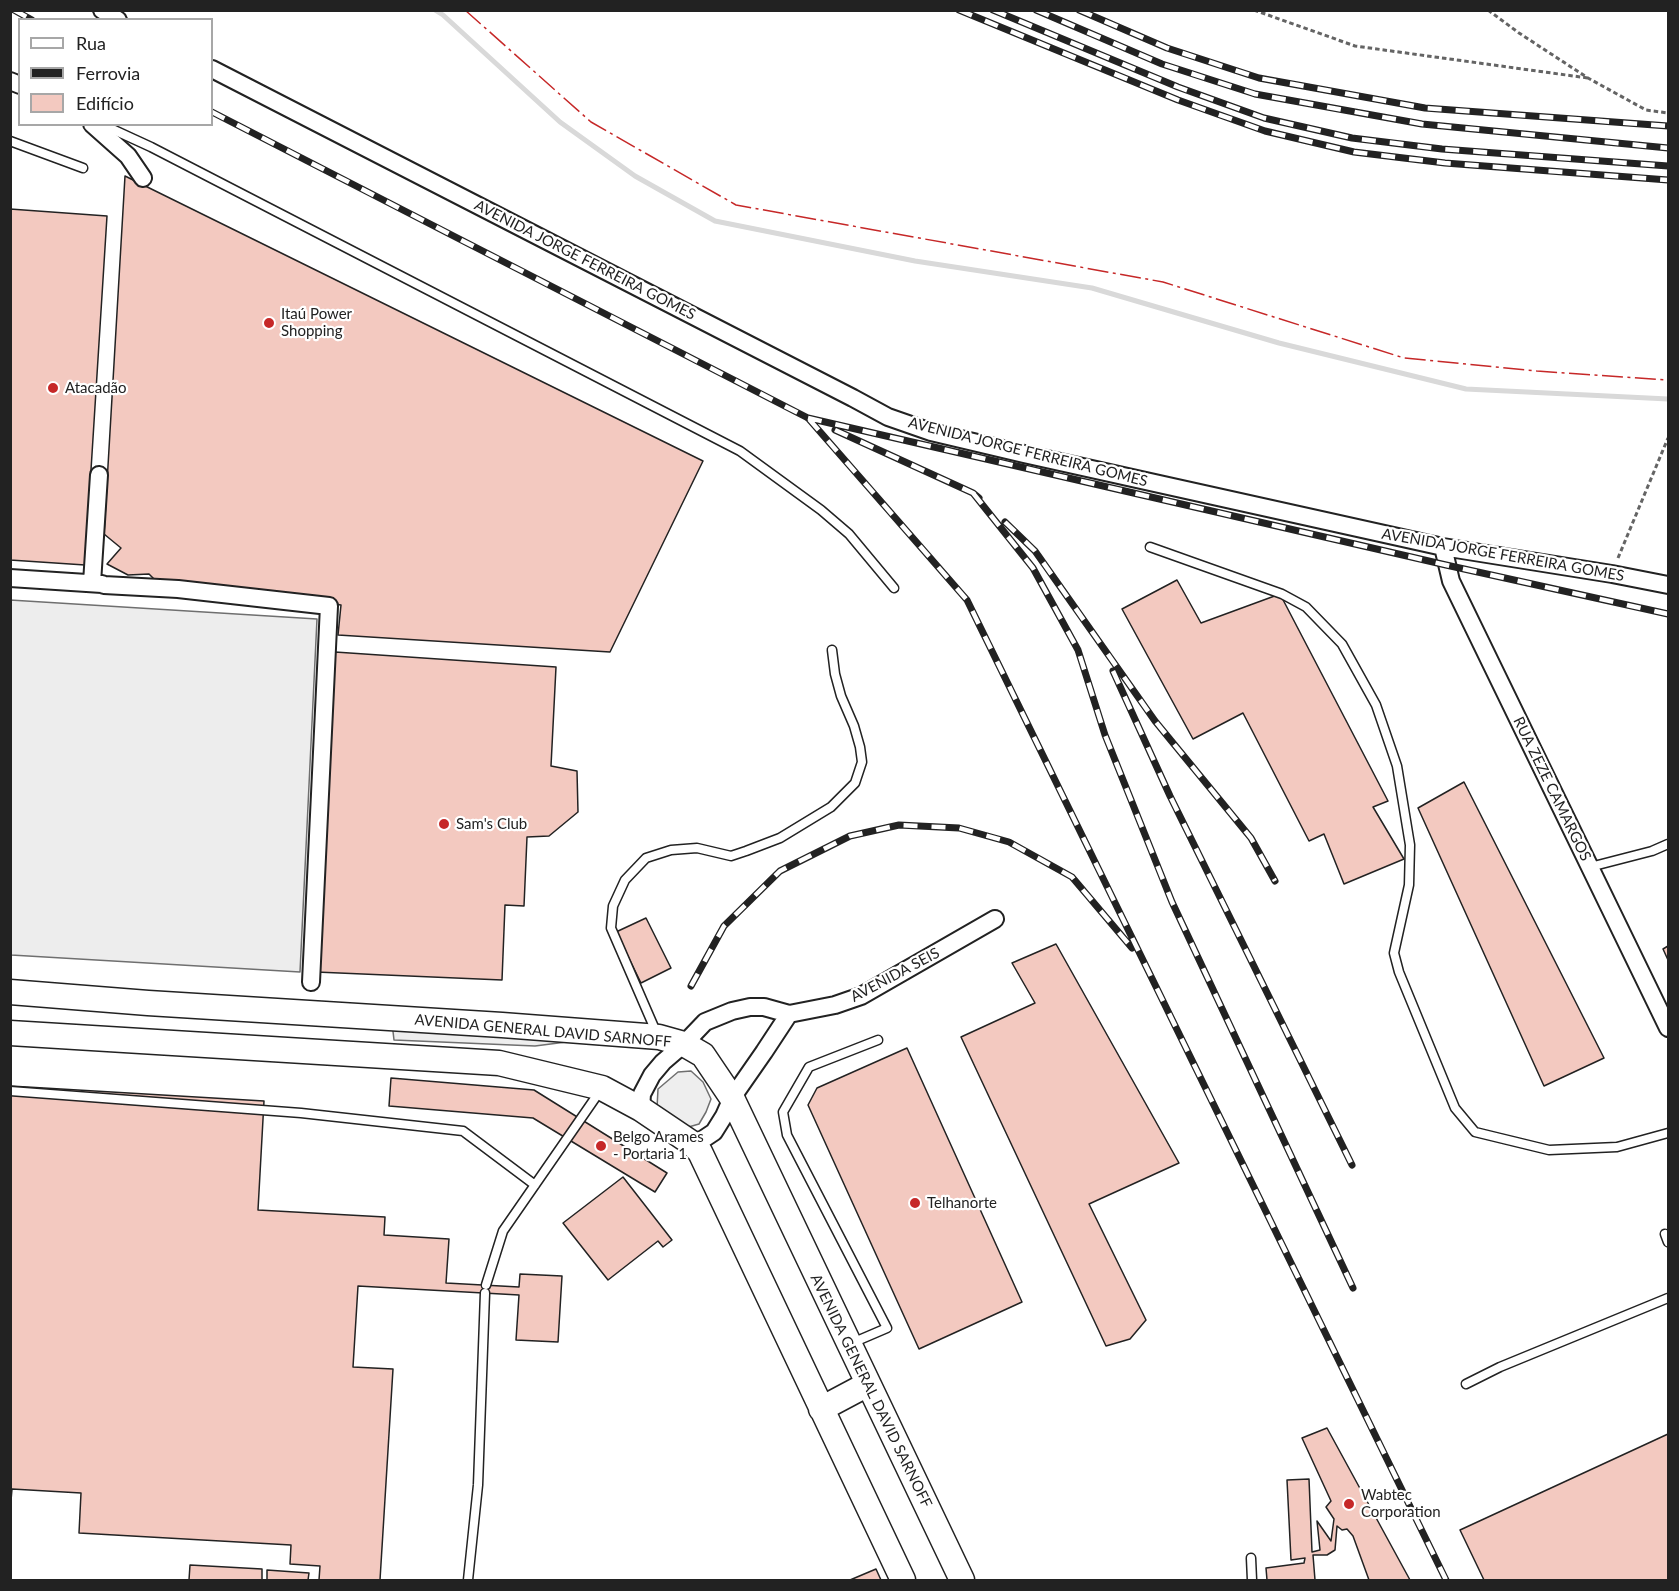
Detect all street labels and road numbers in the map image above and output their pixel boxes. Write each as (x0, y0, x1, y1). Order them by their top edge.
street label: AVENIDA JORGE FERREIRA GOMES (471, 196, 699, 324)
street label: AVENIDA JORGE FERREIRA GOMES (907, 414, 1149, 490)
street label: AVENIDA JORGE FERREIRA GOMES (1380, 525, 1626, 585)
street label: RUA ZEZE CAMARGOS (1509, 714, 1595, 864)
street label: AVENIDA SEIS (847, 944, 943, 1006)
street label: AVENIDA GENERAL DAVID SARNOFF (414, 1011, 672, 1051)
street label: AVENIDA GENERAL DAVID SARNOFF (806, 1271, 936, 1511)

